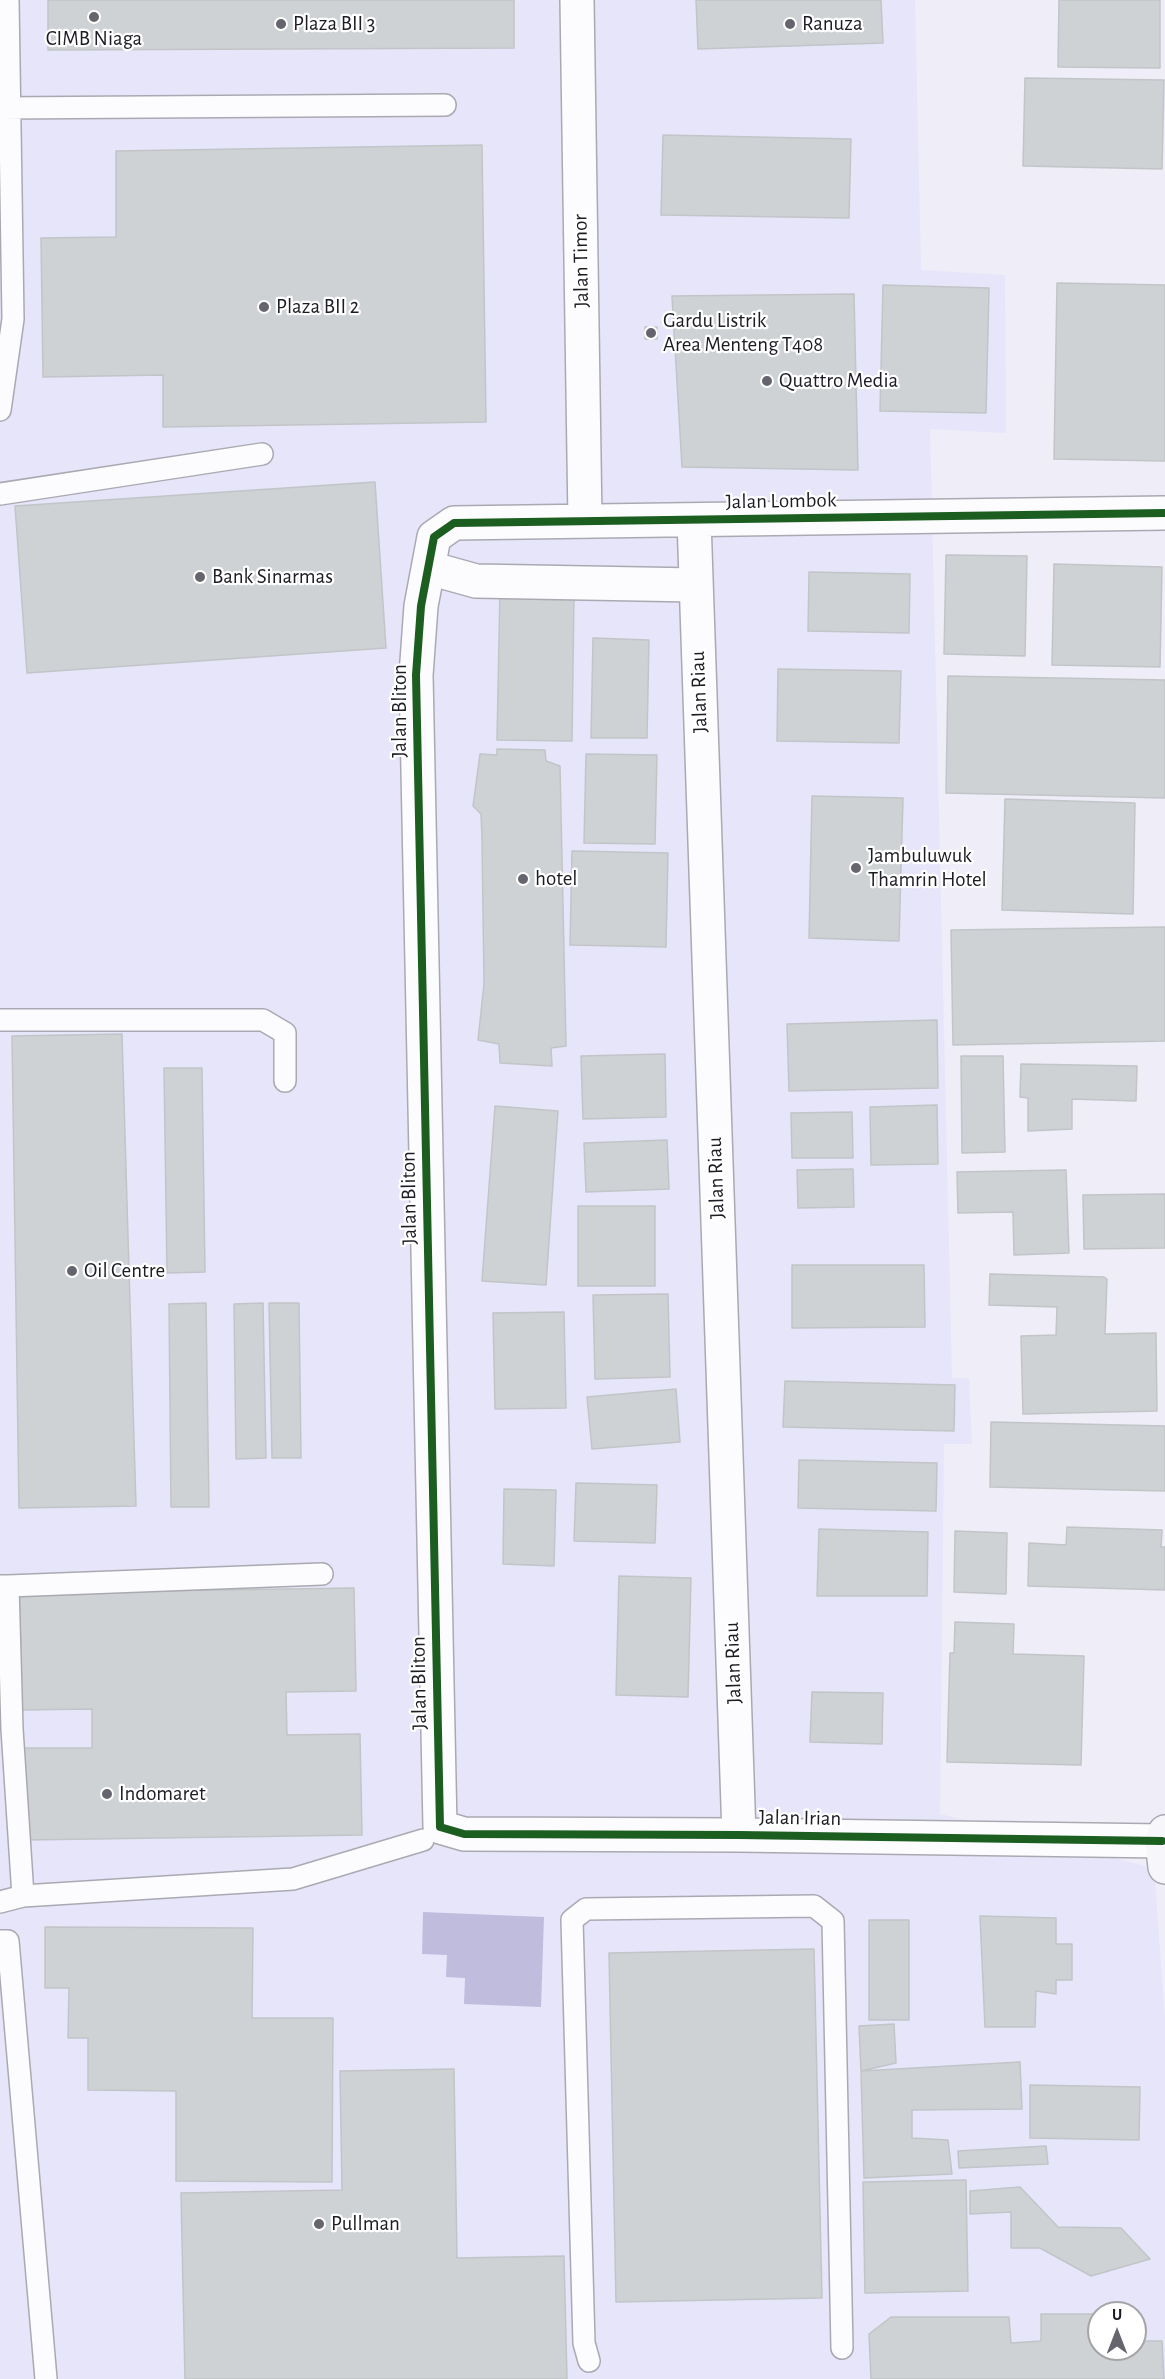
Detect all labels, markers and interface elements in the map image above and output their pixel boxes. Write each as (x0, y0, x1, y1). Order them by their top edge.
marker: CIMB Niaga (87, 10, 101, 24)
place label: Plaza BII 3 (293, 11, 375, 37)
place label: Ranuza (802, 11, 863, 37)
marker: Plaza BII 3 (274, 17, 288, 31)
marker: Ranuza (783, 17, 797, 31)
place label: CIMB Niaga (46, 26, 142, 52)
street label: Jalan Timor (568, 214, 594, 308)
place label: Plaza BII 2 (276, 294, 359, 320)
marker: Plaza BII 2 (257, 300, 271, 314)
place label: Gardu Listrik Area Menteng T408 (663, 308, 823, 358)
marker: Gardu Listrik Area Menteng T408 (644, 326, 658, 340)
place label: Quattro Media (779, 368, 898, 394)
marker: Quattro Media (760, 374, 774, 388)
street label: Jalan Lombok (725, 487, 837, 515)
place label: Bank Sinarmas (212, 564, 333, 590)
marker: Bank Sinarmas (193, 570, 207, 584)
street label: Jalan Riau (685, 651, 713, 733)
street label: Jalan Bliton (387, 664, 413, 758)
place label: Jambuluwuk Thamrin Hotel (868, 843, 987, 893)
marker: Jambuluwuk Thamrin Hotel (849, 861, 863, 875)
place label: hotel (535, 866, 578, 892)
marker: hotel (516, 872, 530, 886)
street label: Jalan Riau (702, 1137, 730, 1219)
street label: Jalan Bliton (396, 1151, 422, 1245)
place label: Oil Centre (84, 1258, 165, 1284)
marker: Oil Centre (65, 1264, 79, 1278)
street label: Jalan Riau (719, 1622, 747, 1704)
street label: Jalan Bliton (406, 1636, 432, 1730)
place label: Indomaret (119, 1781, 206, 1807)
marker: Indomaret (100, 1787, 114, 1801)
street label: Jalan Irian (759, 1805, 841, 1831)
place label: Pullman (331, 2211, 400, 2237)
marker: Pullman (312, 2217, 326, 2231)
north arrow (1087, 2301, 1147, 2361)
text: U (1112, 2307, 1122, 2323)

